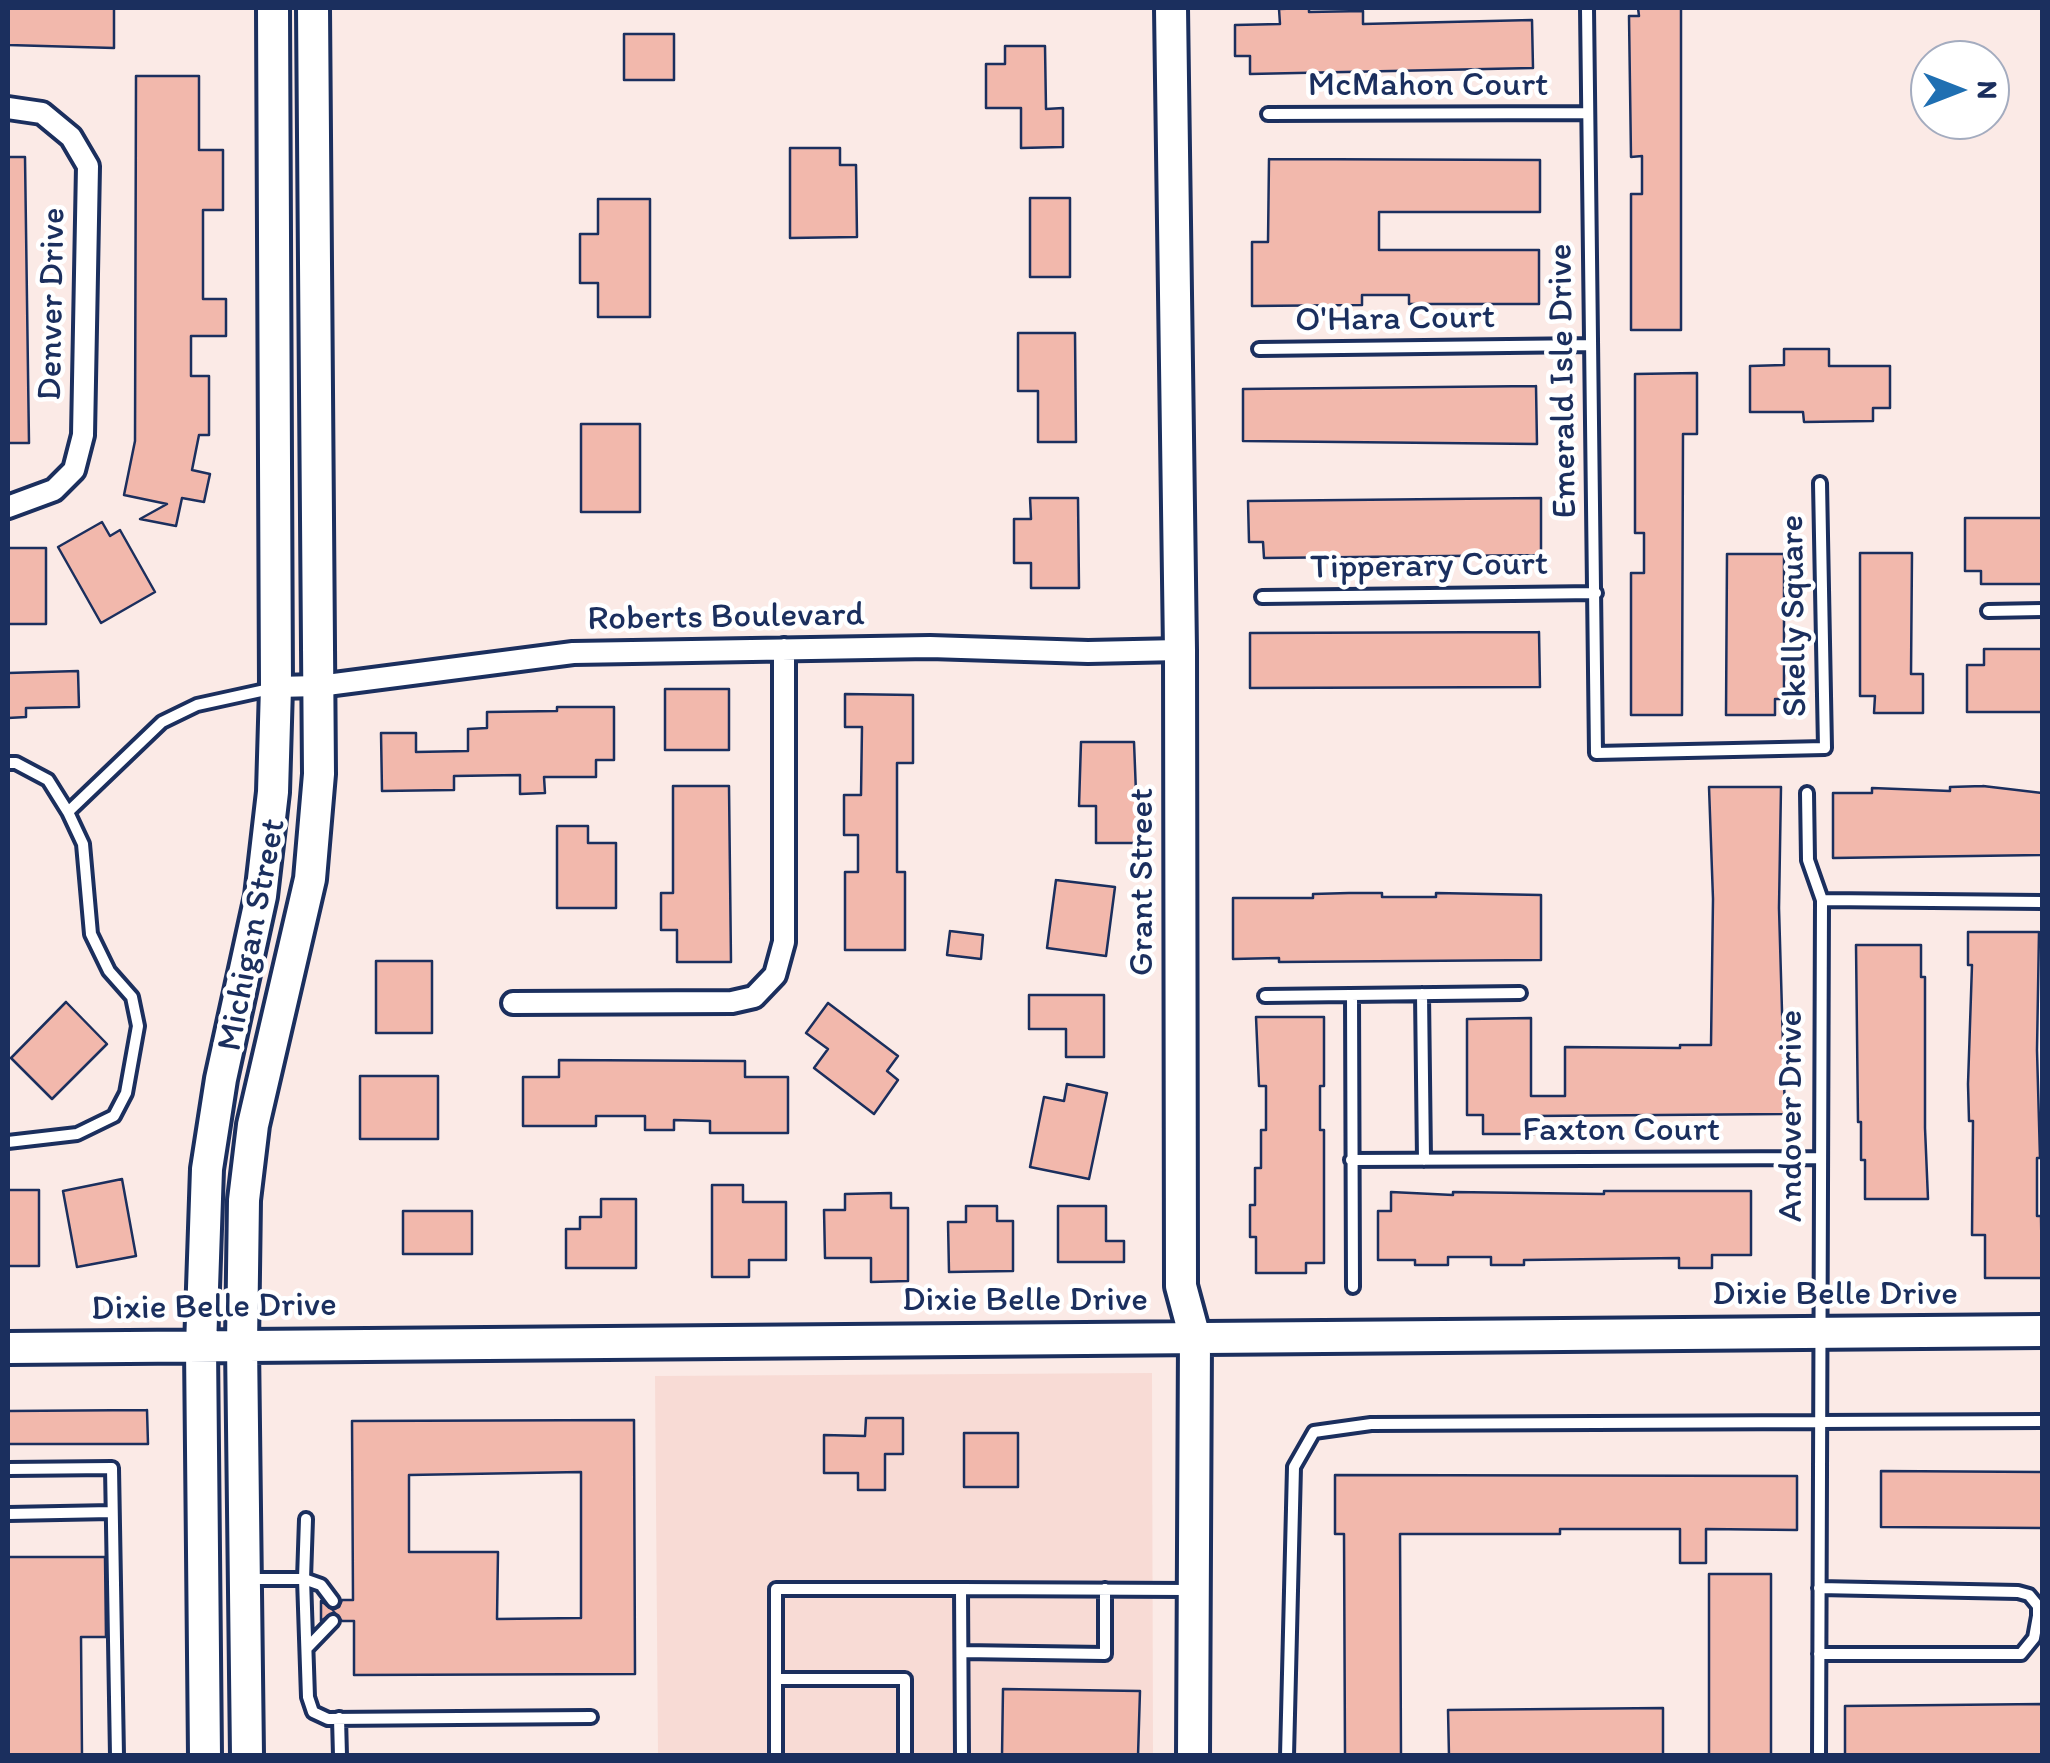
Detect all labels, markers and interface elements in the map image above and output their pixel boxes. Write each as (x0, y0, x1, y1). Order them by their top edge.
north arrow (1910, 40, 2010, 140)
street label: McMahon Court (1308, 65, 1548, 107)
text: N (1971, 81, 2005, 99)
street label: Denver Drive (30, 207, 76, 401)
street label: Emerald Isle Drive (1541, 243, 1587, 519)
street label: O'Hara Court (1295, 297, 1495, 343)
street label: Skelly Square (1772, 514, 1818, 718)
street label: Tipperary Court (1310, 544, 1548, 590)
street label: Roberts Boulevard (587, 595, 865, 641)
street label: Grant Street (1122, 788, 1164, 976)
street label: Michigan Street (210, 815, 296, 1055)
street label: Andover Drive (1771, 1010, 1813, 1222)
street label: Faxton Court (1522, 1110, 1720, 1152)
street label: Dixie Belle Drive (1712, 1274, 1958, 1316)
street label: Dixie Belle Drive (902, 1280, 1148, 1322)
street label: Dixie Belle Drive (91, 1285, 337, 1331)

